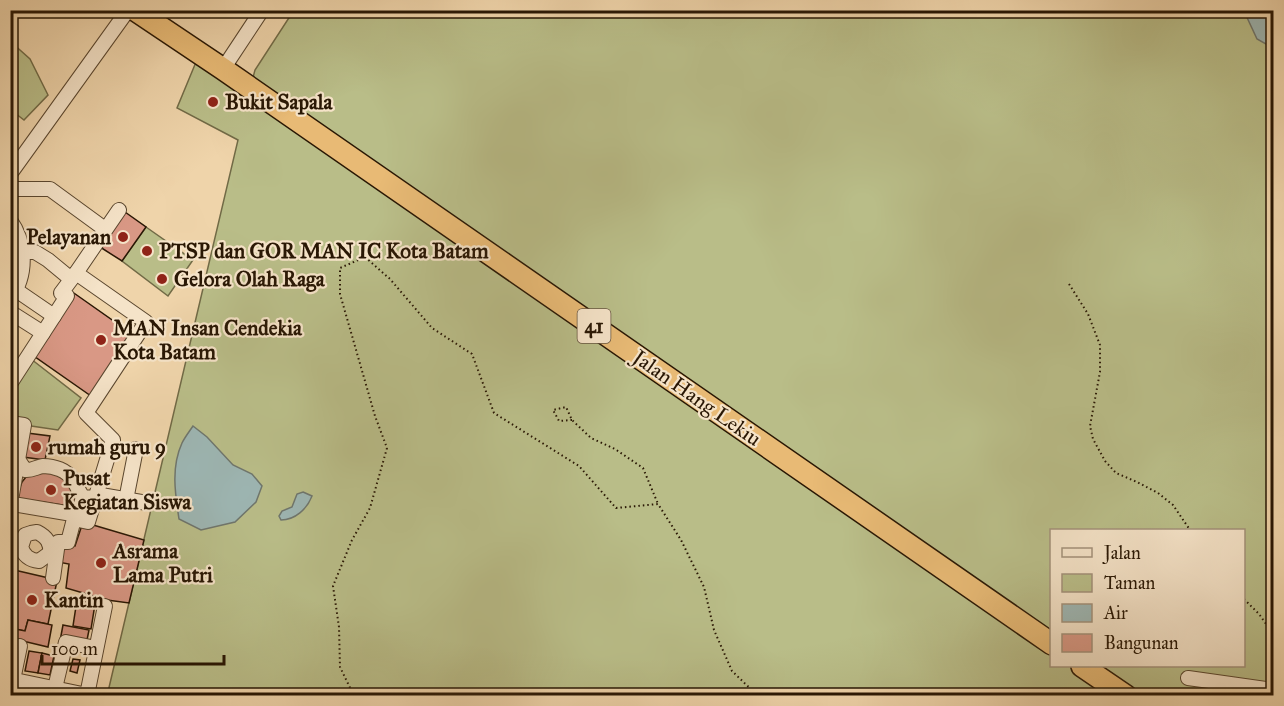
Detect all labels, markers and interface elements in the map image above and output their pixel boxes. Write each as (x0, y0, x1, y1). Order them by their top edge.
place label: Bukit Sapala (225, 89, 333, 115)
marker: Bukit Sapala (206, 95, 220, 109)
place label: Pelayanan (26, 224, 112, 250)
marker: Pelayanan (116, 230, 130, 244)
place label: PTSP dan GOR MAN IC Kota Batam (159, 238, 489, 264)
marker: PTSP dan GOR MAN IC Kota Batam (140, 244, 154, 258)
place label: Gelora Olah Raga (174, 266, 326, 292)
marker: Gelora Olah Raga (155, 272, 169, 286)
road number: 41 (578, 309, 610, 343)
place label: MAN Insan Cendekia Kota Batam (113, 315, 303, 365)
marker: MAN Insan Cendekia Kota Batam (94, 333, 108, 347)
street label: Jalan Hang Lekiu (626, 343, 766, 452)
place label: rumah guru 9 (47, 434, 166, 460)
marker: rumah guru 9 (29, 440, 43, 454)
place label: Pusat Kegiatan Siswa (63, 465, 192, 515)
marker: Pusat Kegiatan Siswa (44, 483, 58, 497)
legend (1050, 529, 1245, 667)
place label: Asrama Lama Putri (111, 538, 213, 588)
text: Jalan (1102, 542, 1141, 565)
marker: Asrama Lama Putri (94, 556, 108, 570)
text: Taman (1104, 572, 1156, 594)
place label: Kantin (44, 587, 104, 613)
marker: Kantin (25, 593, 39, 607)
text: Air (1103, 602, 1128, 624)
scale bar (42, 628, 224, 666)
text: Bangunan (1104, 632, 1179, 655)
text: 100 m (51, 638, 98, 660)

